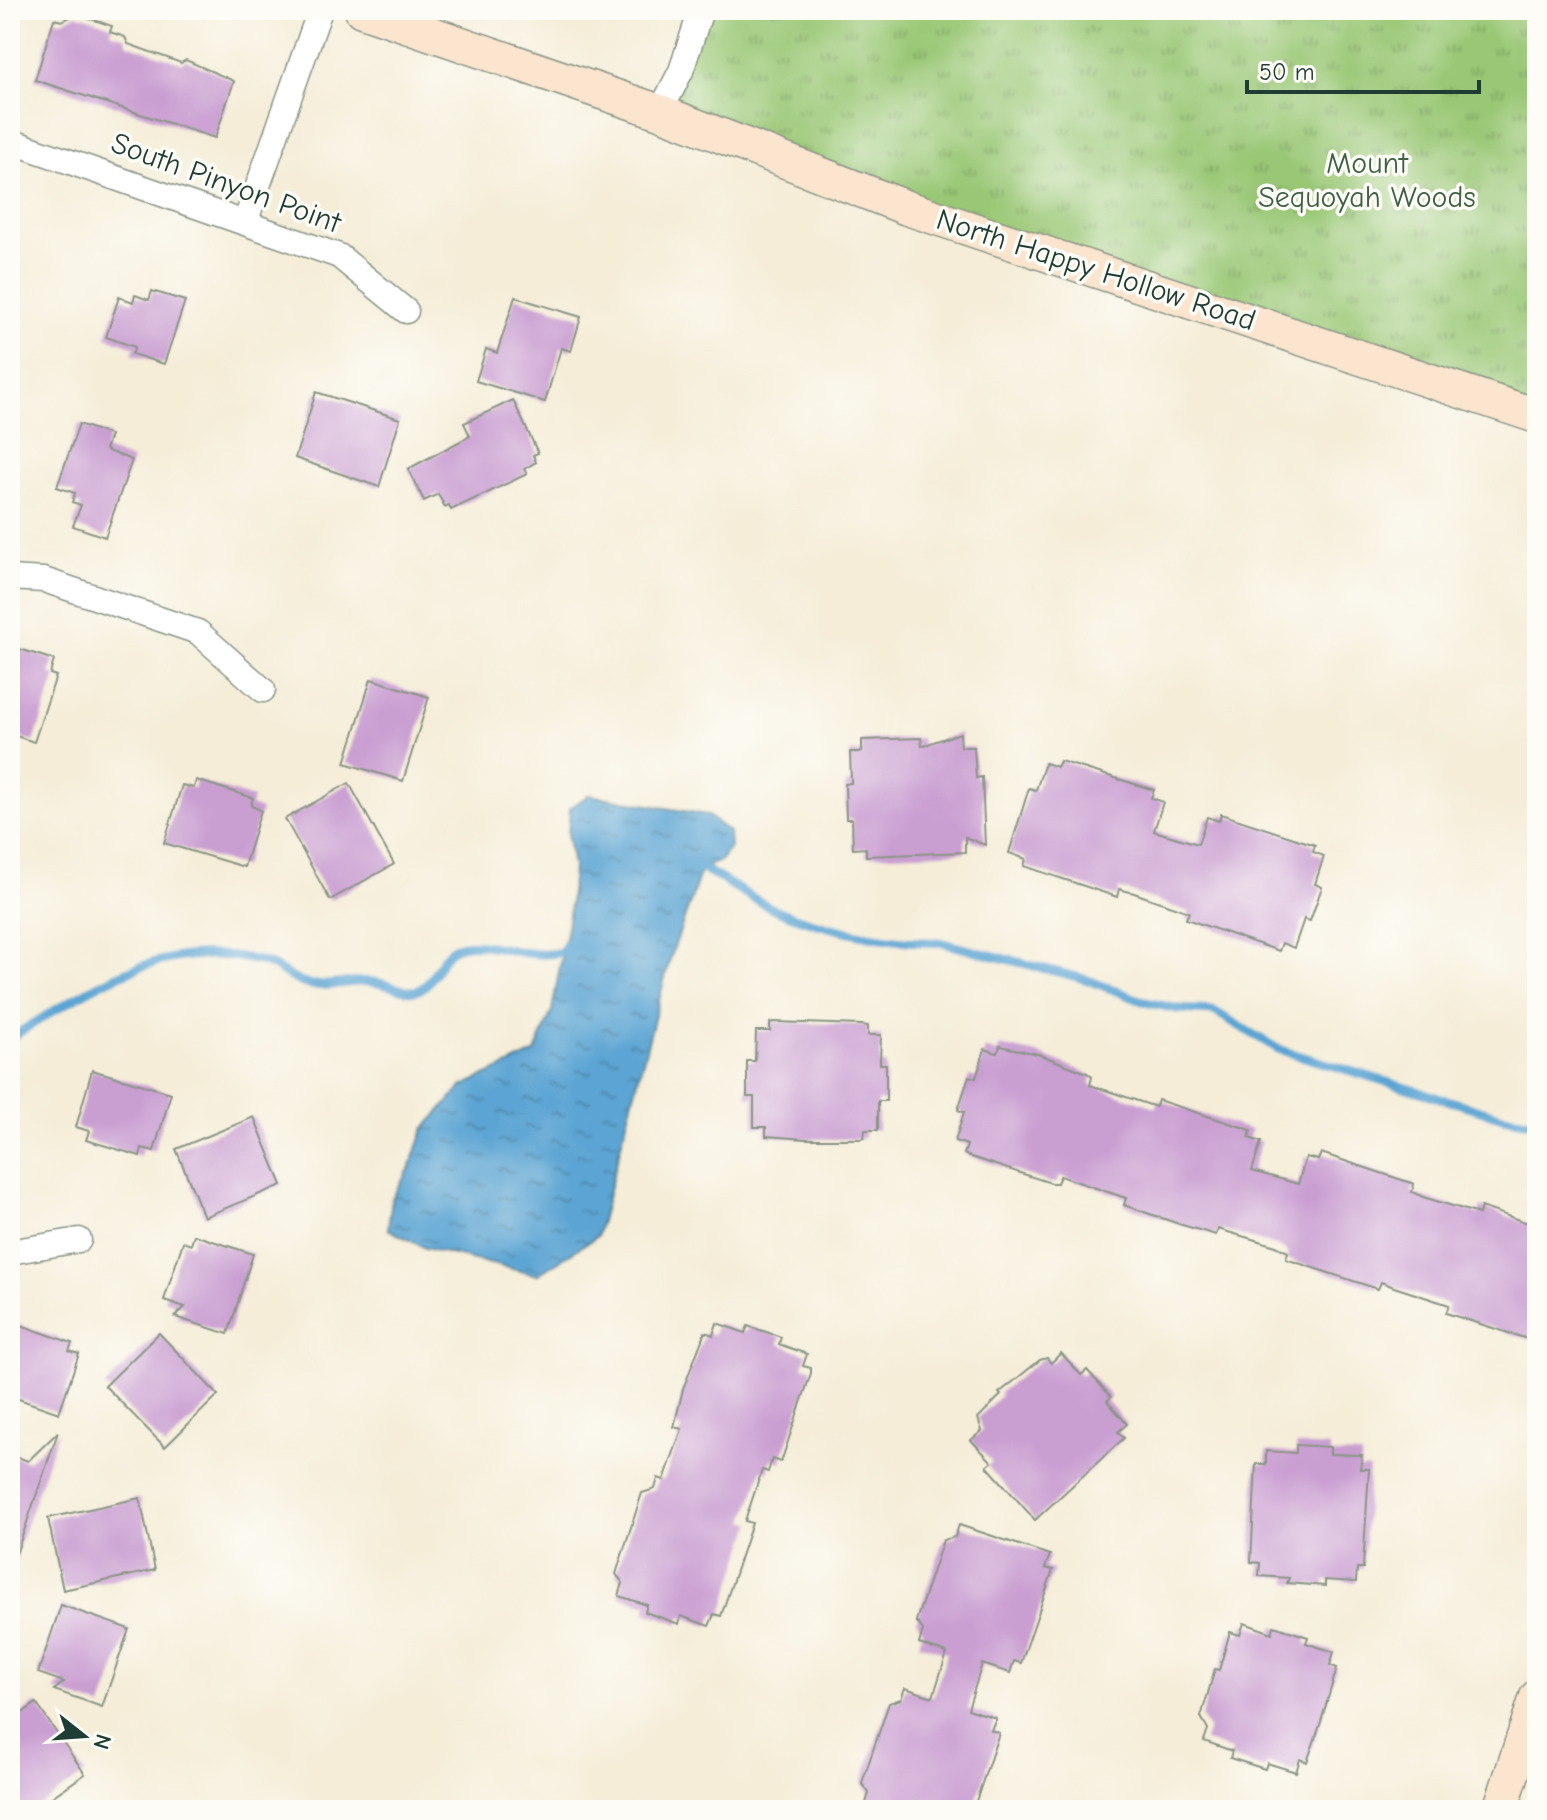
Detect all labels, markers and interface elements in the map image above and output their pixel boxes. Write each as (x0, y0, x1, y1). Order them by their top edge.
scale bar (1247, 44, 1479, 94)
text: 50 m (1259, 58, 1315, 86)
street label: South Pinyon Point (107, 125, 347, 241)
park label: Mount Sequoyah Woods (1258, 146, 1476, 215)
street label: North Happy Hollow Road (932, 202, 1260, 338)
north arrow (44, 1696, 124, 1776)
text: N (88, 1731, 117, 1752)

